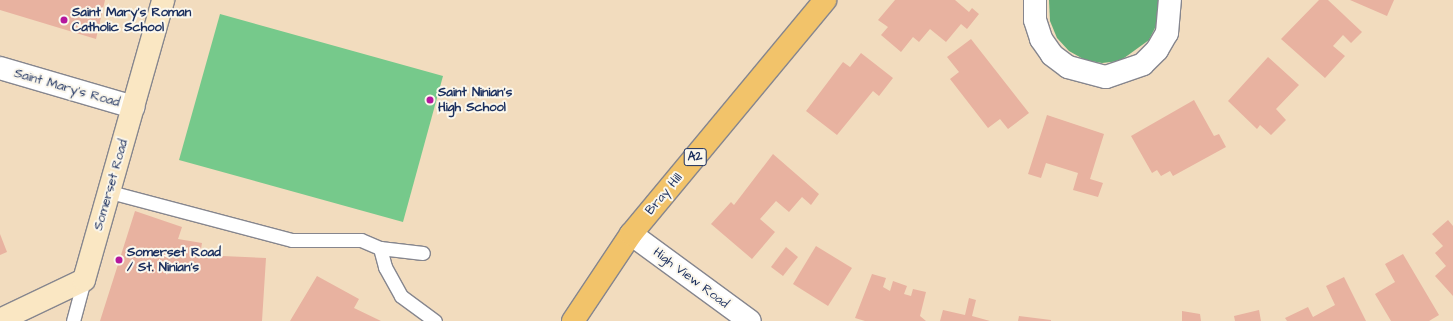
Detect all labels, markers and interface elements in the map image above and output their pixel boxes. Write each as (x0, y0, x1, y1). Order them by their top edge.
place label: Saint Mary's Roman Catholic School (72, 5, 191, 36)
marker: Saint Mary's Roman Catholic School (59, 15, 69, 25)
street label: Saint Mary's Road (12, 65, 122, 111)
place label: Saint Ninian's High School (438, 85, 512, 116)
marker: Saint Ninian's High School (425, 95, 435, 105)
street label: Somerset Road (91, 138, 131, 232)
road number: A2 (683, 147, 707, 167)
street label: Bray Hill (642, 170, 686, 218)
street label: High View Road (650, 244, 732, 312)
place label: Somerset Road / St. Ninian's (127, 245, 221, 276)
marker: Somerset Road / St. Ninian's (114, 255, 124, 265)

